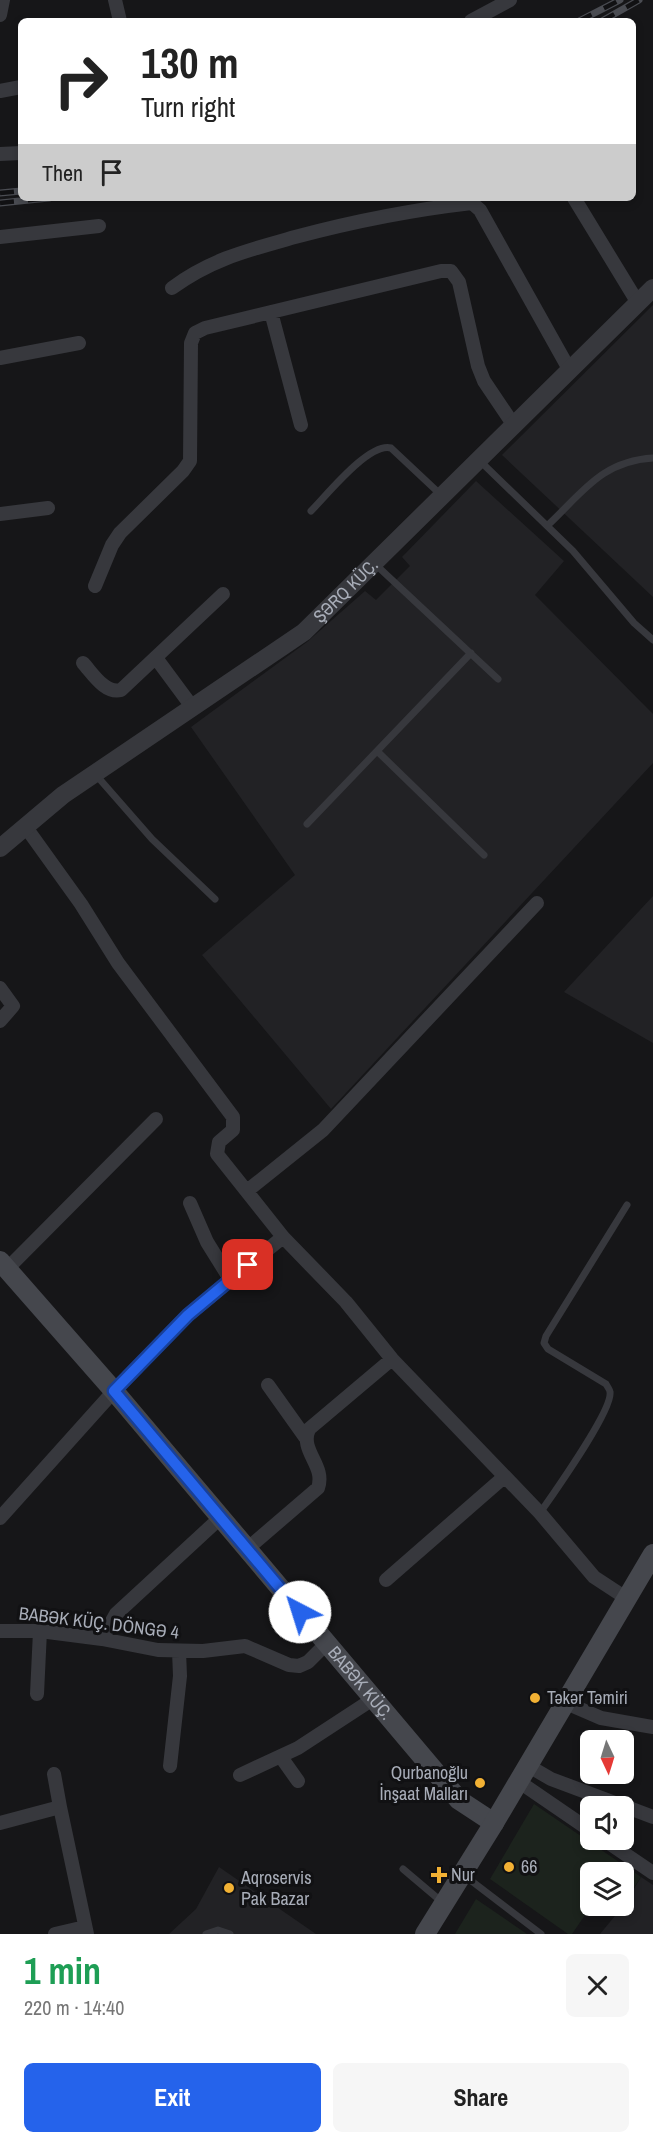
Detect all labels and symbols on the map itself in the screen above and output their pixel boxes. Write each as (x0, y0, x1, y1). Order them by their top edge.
street label: ŞƏRQ KÜÇ. (307, 553, 384, 628)
pin (222, 1239, 273, 1290)
position arrow (268, 1580, 332, 1644)
street label: BABƏK KÜÇ. DÖNGƏ 4 (18, 1600, 181, 1645)
street label: BABƏK KÜÇ. (322, 1640, 399, 1725)
place label: Təkər Təmiri (547, 1685, 628, 1710)
marker: Təkər Təmiri (528, 1691, 542, 1705)
north arrow (580, 1730, 634, 1784)
place label: Qurbanoğlu İnşaat Malları (379, 1760, 468, 1806)
marker: Qurbanoğlu İnşaat Malları (473, 1776, 487, 1790)
place label: 66 (521, 1854, 537, 1879)
marker: 66 (502, 1860, 516, 1874)
place label: Nur (451, 1862, 475, 1887)
place label: Aqroservis Pak Bazar (240, 1865, 312, 1911)
marker: Nur (432, 1868, 446, 1882)
marker: Aqroservis Pak Bazar (222, 1881, 236, 1895)

